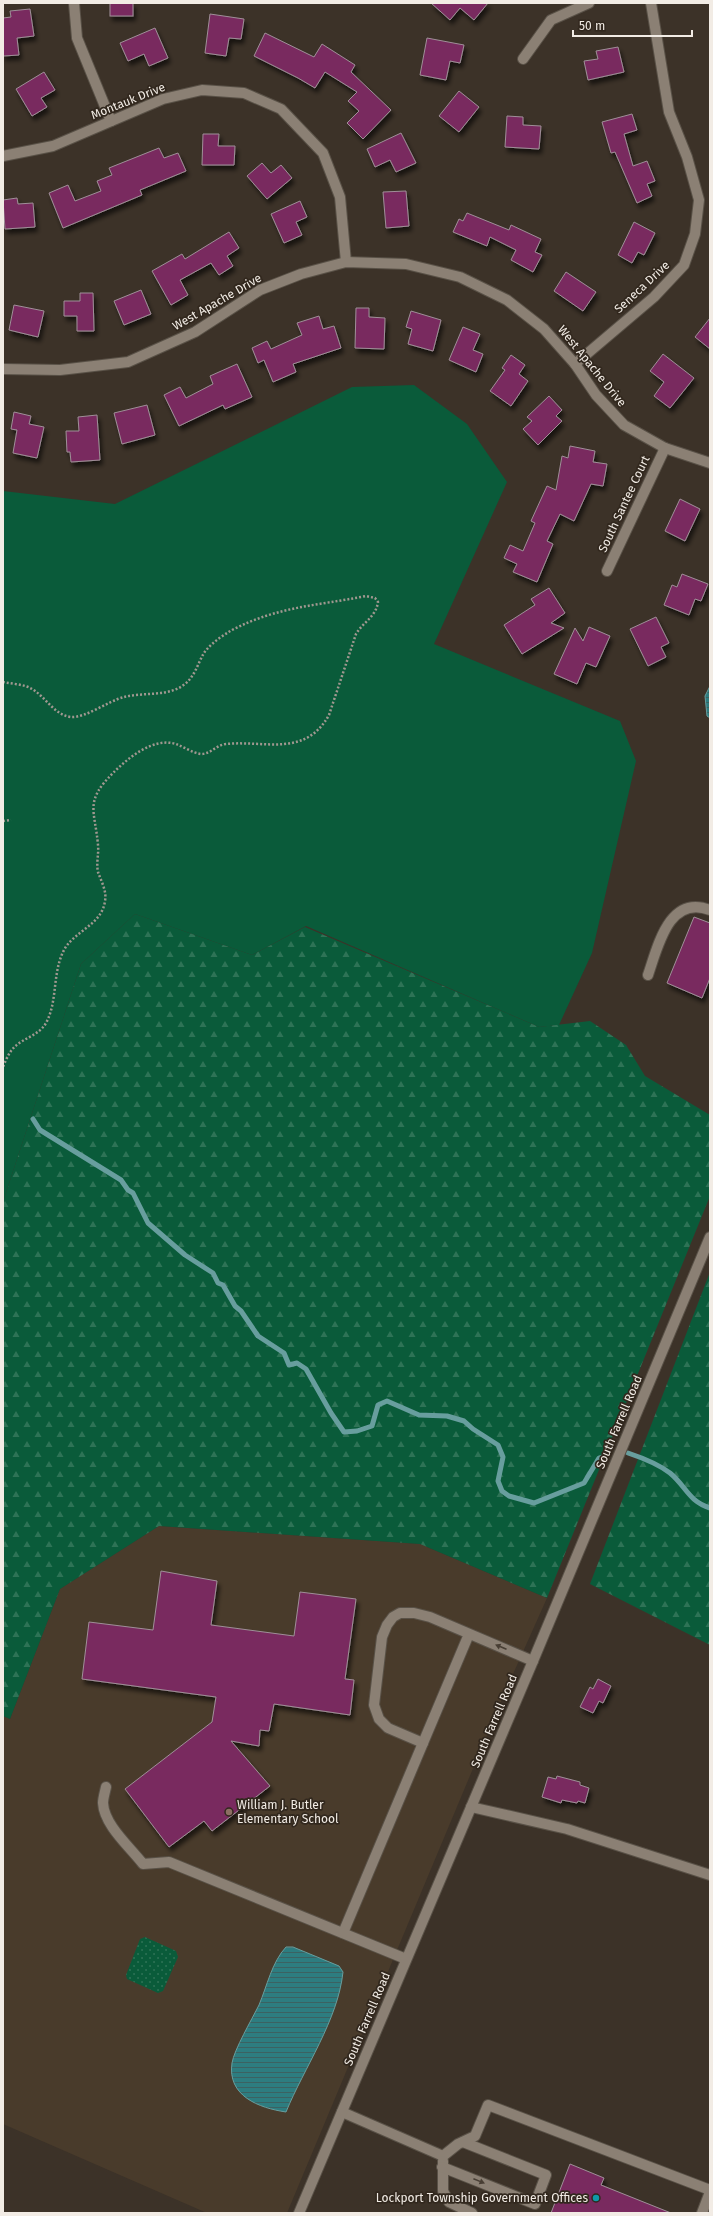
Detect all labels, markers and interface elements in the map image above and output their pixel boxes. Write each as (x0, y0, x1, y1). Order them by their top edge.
scale bar (573, 12, 692, 38)
text: 50 m (579, 19, 605, 33)
street label: Montauk Drive (89, 80, 167, 122)
street label: Seneca Drive (612, 258, 672, 316)
street label: West Apache Drive (170, 271, 264, 333)
street label: West Apache Drive (555, 323, 629, 409)
street label: South Santee Court (595, 453, 653, 555)
street label: South Farrell Road (593, 1373, 645, 1471)
one-way arrow (496, 1644, 507, 1650)
street label: South Farrell Road (468, 1672, 520, 1770)
place label: William J. Butler Elementary School (237, 1798, 339, 1826)
marker: William J. Butler Elementary School (224, 1807, 234, 1817)
street label: South Farrell Road (341, 1970, 393, 2068)
one-way arrow (473, 2179, 485, 2185)
place label: Lockport Township Government Offices (376, 2191, 588, 2205)
marker: Lockport Township Government Offices (591, 2193, 601, 2203)

